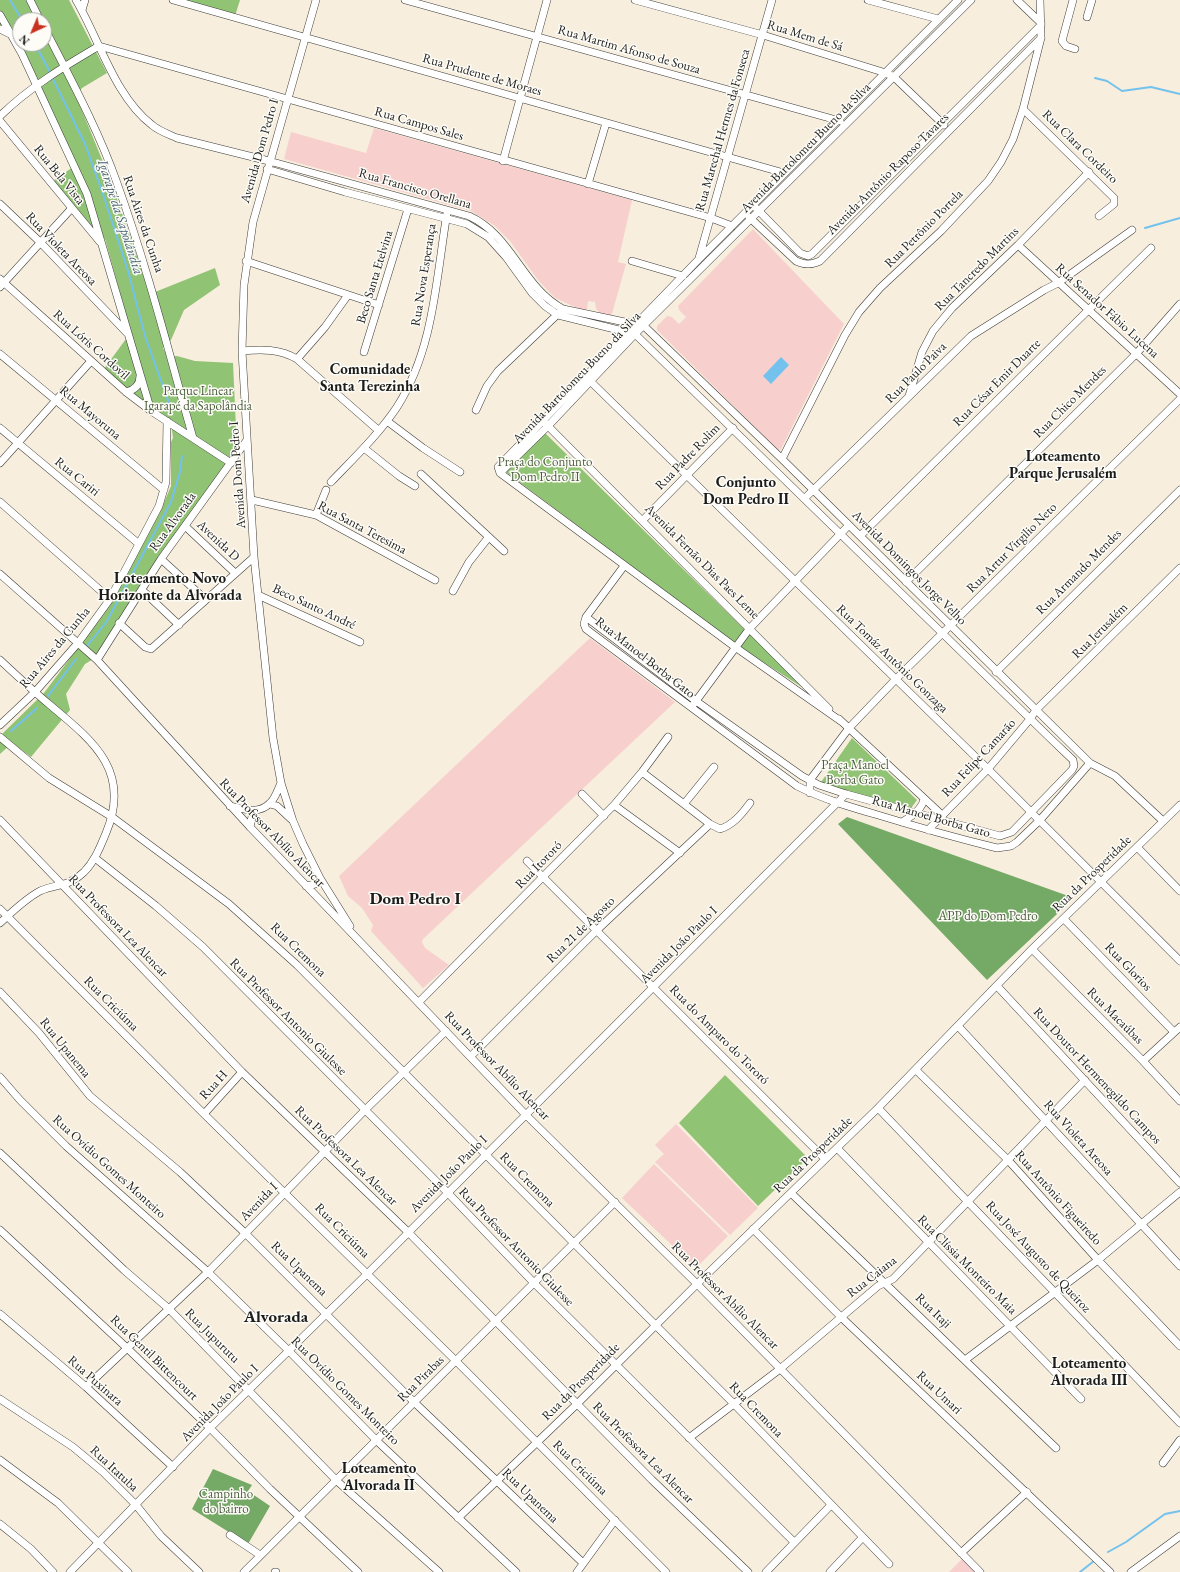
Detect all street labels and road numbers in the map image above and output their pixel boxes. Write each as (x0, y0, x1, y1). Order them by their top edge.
street label: Rua Mem de Sá (765, 17, 845, 55)
street label: Rua Martim Afonso de Souza (556, 22, 702, 78)
street label: Rua Marechal Hermes da Fonseca (692, 47, 754, 213)
street label: Rua Prudente de Moraes (421, 50, 543, 100)
street label: Avenida Bartolomeu Bueno da Silva (738, 80, 874, 216)
street label: Avenida Dom Pedro I (238, 97, 282, 205)
street label: Rua Campos Sales (373, 104, 465, 144)
street label: Rua Clara Cordeiro (1039, 107, 1121, 187)
street label: Avenida Antônio Raposo Tavares (824, 110, 952, 238)
street label: Rua Bela Vista (30, 142, 88, 208)
street label: Rua Francisco Orellana (357, 165, 473, 213)
street label: Rua Aires da Cunha (119, 173, 167, 275)
street label: Rua Petrônio Portela (882, 187, 966, 271)
street label: Rua Violeta Areosa (22, 209, 100, 289)
street label: Rua Nova Esperança (408, 223, 440, 327)
street label: Rua Tancredo Martins (932, 224, 1022, 314)
street label: Beco Santa Etelvina (353, 228, 397, 326)
street label: Rua Senador Fábio Lucena (1052, 260, 1162, 362)
street label: Rua Lóris Cordovil (50, 307, 132, 383)
street label: Avenida Bartolomeu Bueno da Silva (510, 309, 644, 447)
street label: Rua César Emir Duarte (950, 336, 1044, 430)
street label: Rua Paulo Paiva (882, 339, 950, 407)
street label: Rua Chico Mendes (1030, 362, 1110, 442)
street label: Rua Mayoruna (56, 383, 124, 443)
street label: Avenida Dom Pedro I (226, 421, 250, 529)
street label: Rua Padre Rolim (652, 421, 724, 493)
street label: Rua Cariri (51, 454, 103, 500)
street label: Rua Alvorada (146, 489, 200, 555)
street label: Rua Santa Teresima (315, 498, 409, 558)
street label: Rua Artur Virgilio Neto (964, 500, 1060, 596)
street label: Avenida Fernão Dias Paes Leme (641, 501, 763, 623)
street label: Avenida Domingos Jorge Velho (849, 508, 969, 628)
street label: Avenida D (193, 517, 243, 565)
street label: Rua Armando Mendes (1033, 526, 1125, 618)
street label: Beco Santo André (270, 581, 358, 633)
street label: Rua Jerusalém (1069, 600, 1131, 662)
street label: Rua Tomáz Antônio Gonzaga (833, 601, 951, 717)
street label: Rua Aires da Cunha (16, 604, 94, 692)
street label: Rua Manoel Borba Gato (592, 614, 698, 702)
street label: Rua Felipe Camarão (939, 716, 1019, 800)
street label: Rua Professor Abílio Alencar (216, 775, 328, 891)
street label: Rua Manoel Borba Gato (870, 793, 992, 841)
street label: Rua da Prosperidade (1049, 833, 1135, 915)
street label: Rua Itororó (512, 838, 566, 892)
street label: Rua Professora Lea Alencar (65, 871, 171, 981)
street label: Rua 21 de Agosto (544, 893, 618, 967)
street label: Avenida João Paulo I (637, 903, 721, 987)
street label: Rua Cremona (267, 920, 329, 980)
street label: Rua Glorios (1101, 940, 1155, 994)
street label: Rua Professor Antonio Giulesse (226, 955, 350, 1079)
street label: Rua Criciúma (80, 973, 142, 1035)
street label: Rua do Amparo do Tororó (666, 982, 772, 1088)
street label: Rua Macaúbas (1083, 984, 1147, 1048)
street label: Rua Doutor Hermenegildo Campos (1030, 1004, 1164, 1148)
street label: Rua Professor Abílio Alencar (441, 1008, 553, 1124)
street label: Rua Upanema (36, 1015, 94, 1081)
street label: Rua H (197, 1067, 231, 1103)
street label: Rua Violeta Areosa (1040, 1097, 1116, 1179)
street label: Rua Professora Lea Alencar (291, 1103, 401, 1209)
street label: Rua Ovídio Gomes Monteiro (49, 1112, 169, 1222)
street label: Rua da Prosperidade (770, 1114, 856, 1196)
street label: Avenida João Paulo I (407, 1132, 491, 1216)
street label: Rua Antônio Figueiredo (1011, 1147, 1105, 1249)
street label: Rua Cremona (496, 1149, 558, 1211)
street label: Avenida I (237, 1180, 281, 1224)
street label: Rua Professor Antonio Giulesse (455, 1184, 577, 1310)
street label: Rua José Augusto de Queiroz (982, 1198, 1094, 1316)
street label: Rua Criciúma (311, 1200, 373, 1262)
street label: Rua Clíssia Monteiro Maia (914, 1212, 1020, 1318)
street label: Rua Upanema (268, 1238, 330, 1300)
street label: Rua Professor Abílio Alencar (668, 1239, 782, 1353)
street label: Rua Caiana (844, 1253, 900, 1301)
street label: Rua Itaji (912, 1290, 954, 1332)
street label: Rua Jupurutu (181, 1305, 243, 1367)
street label: Rua Gentil Bittencourt (107, 1312, 201, 1404)
street label: Rua Ovídio Gomes Monteiro (287, 1333, 403, 1449)
street label: Rua da Prosperidade (539, 1340, 623, 1424)
street label: Rua Pirabas (394, 1352, 448, 1406)
street label: Rua Puxinara (64, 1353, 126, 1409)
street label: Avenida João Paulo I (178, 1361, 262, 1445)
street label: Rua Umari (913, 1368, 965, 1418)
street label: Rua Cremona (726, 1379, 786, 1441)
street label: Rua Professora Lea Alencar (589, 1399, 697, 1507)
street label: Rua Criciúma (549, 1437, 611, 1499)
street label: Rua Itatuba (87, 1443, 141, 1495)
street label: Rua Upanema (499, 1465, 561, 1527)

